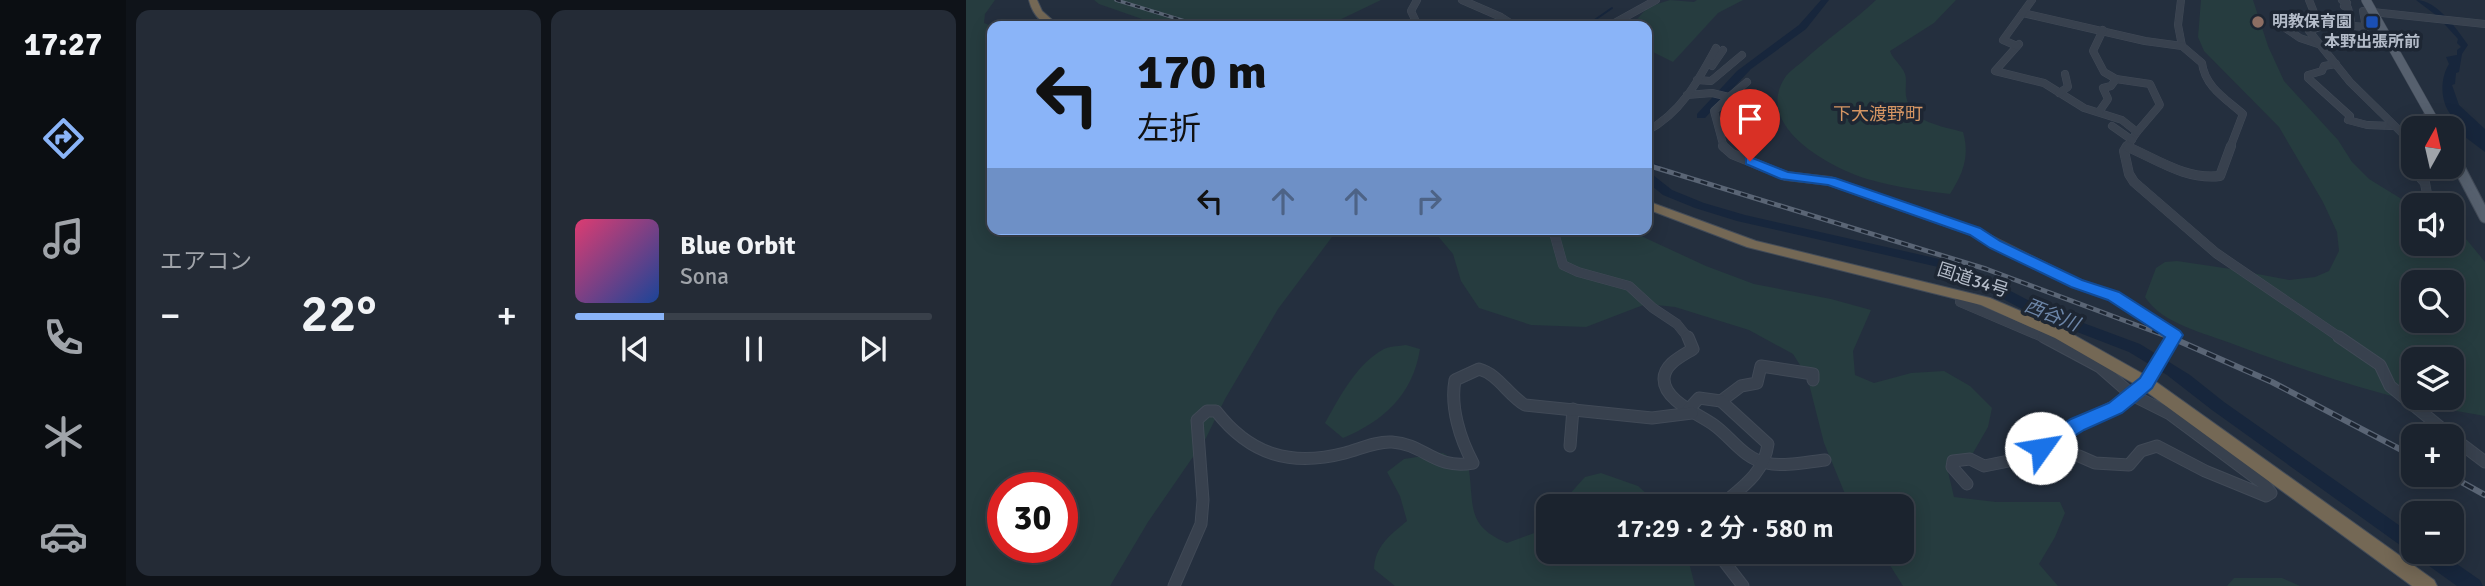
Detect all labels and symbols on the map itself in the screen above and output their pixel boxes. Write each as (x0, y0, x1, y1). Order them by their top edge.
place label: 明教保育園 (2272, 12, 2352, 32)
marker: 明教保育園 (2250, 14, 2266, 30)
marker: 本野出張所前 (2364, 14, 2380, 30)
place label: 本野出張所前 (2324, 32, 2420, 52)
pin (1720, 89, 1780, 161)
district label: 下大渡野町 (1833, 103, 1923, 125)
north arrow (2401, 116, 2464, 178)
street label: 国道34号 (1935, 258, 2011, 302)
water label: 西谷川 (2021, 293, 2085, 338)
position arrow (2004, 411, 2078, 485)
speed limit sign: 30 (987, 472, 1078, 563)

